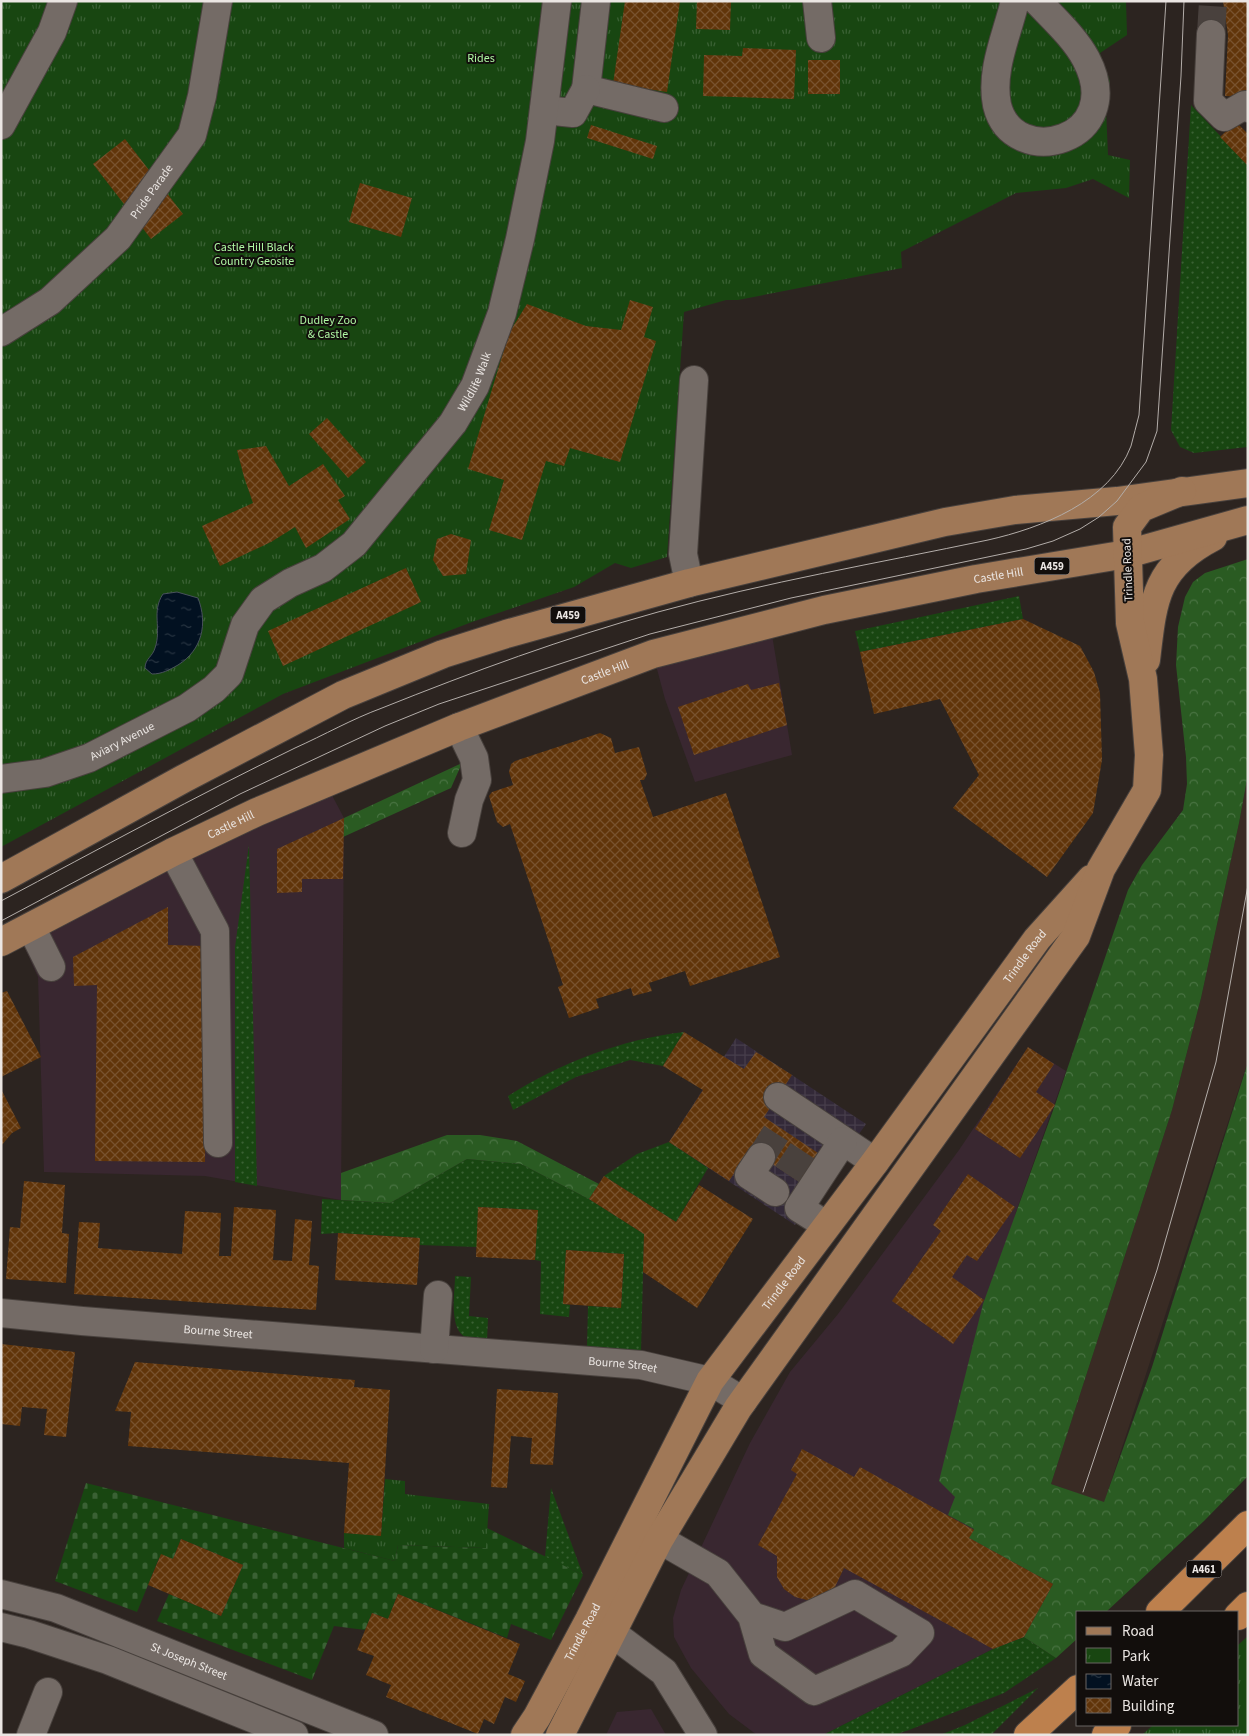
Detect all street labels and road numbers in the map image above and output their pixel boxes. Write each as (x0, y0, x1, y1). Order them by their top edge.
street label: Pride Parade (126, 161, 177, 222)
street label: Wildlife Walk (453, 349, 495, 415)
street label: Trindle Road (1118, 538, 1138, 602)
road number: A459 (1034, 558, 1070, 574)
street label: Castle Hill (972, 563, 1025, 588)
road number: A459 (550, 606, 586, 624)
street label: Castle Hill (578, 655, 631, 689)
street label: Aviary Avenue (87, 718, 157, 765)
street label: Castle Hill (204, 806, 257, 843)
street label: Trindle Road (999, 926, 1050, 987)
street label: Trindle Road (758, 1253, 810, 1314)
street label: Bourne Street (183, 1321, 253, 1343)
street label: Bourne Street (588, 1352, 659, 1377)
road number: A461 (1186, 1560, 1222, 1578)
street label: Trindle Road (560, 1600, 605, 1664)
street label: St Joseph Street (148, 1638, 230, 1684)

